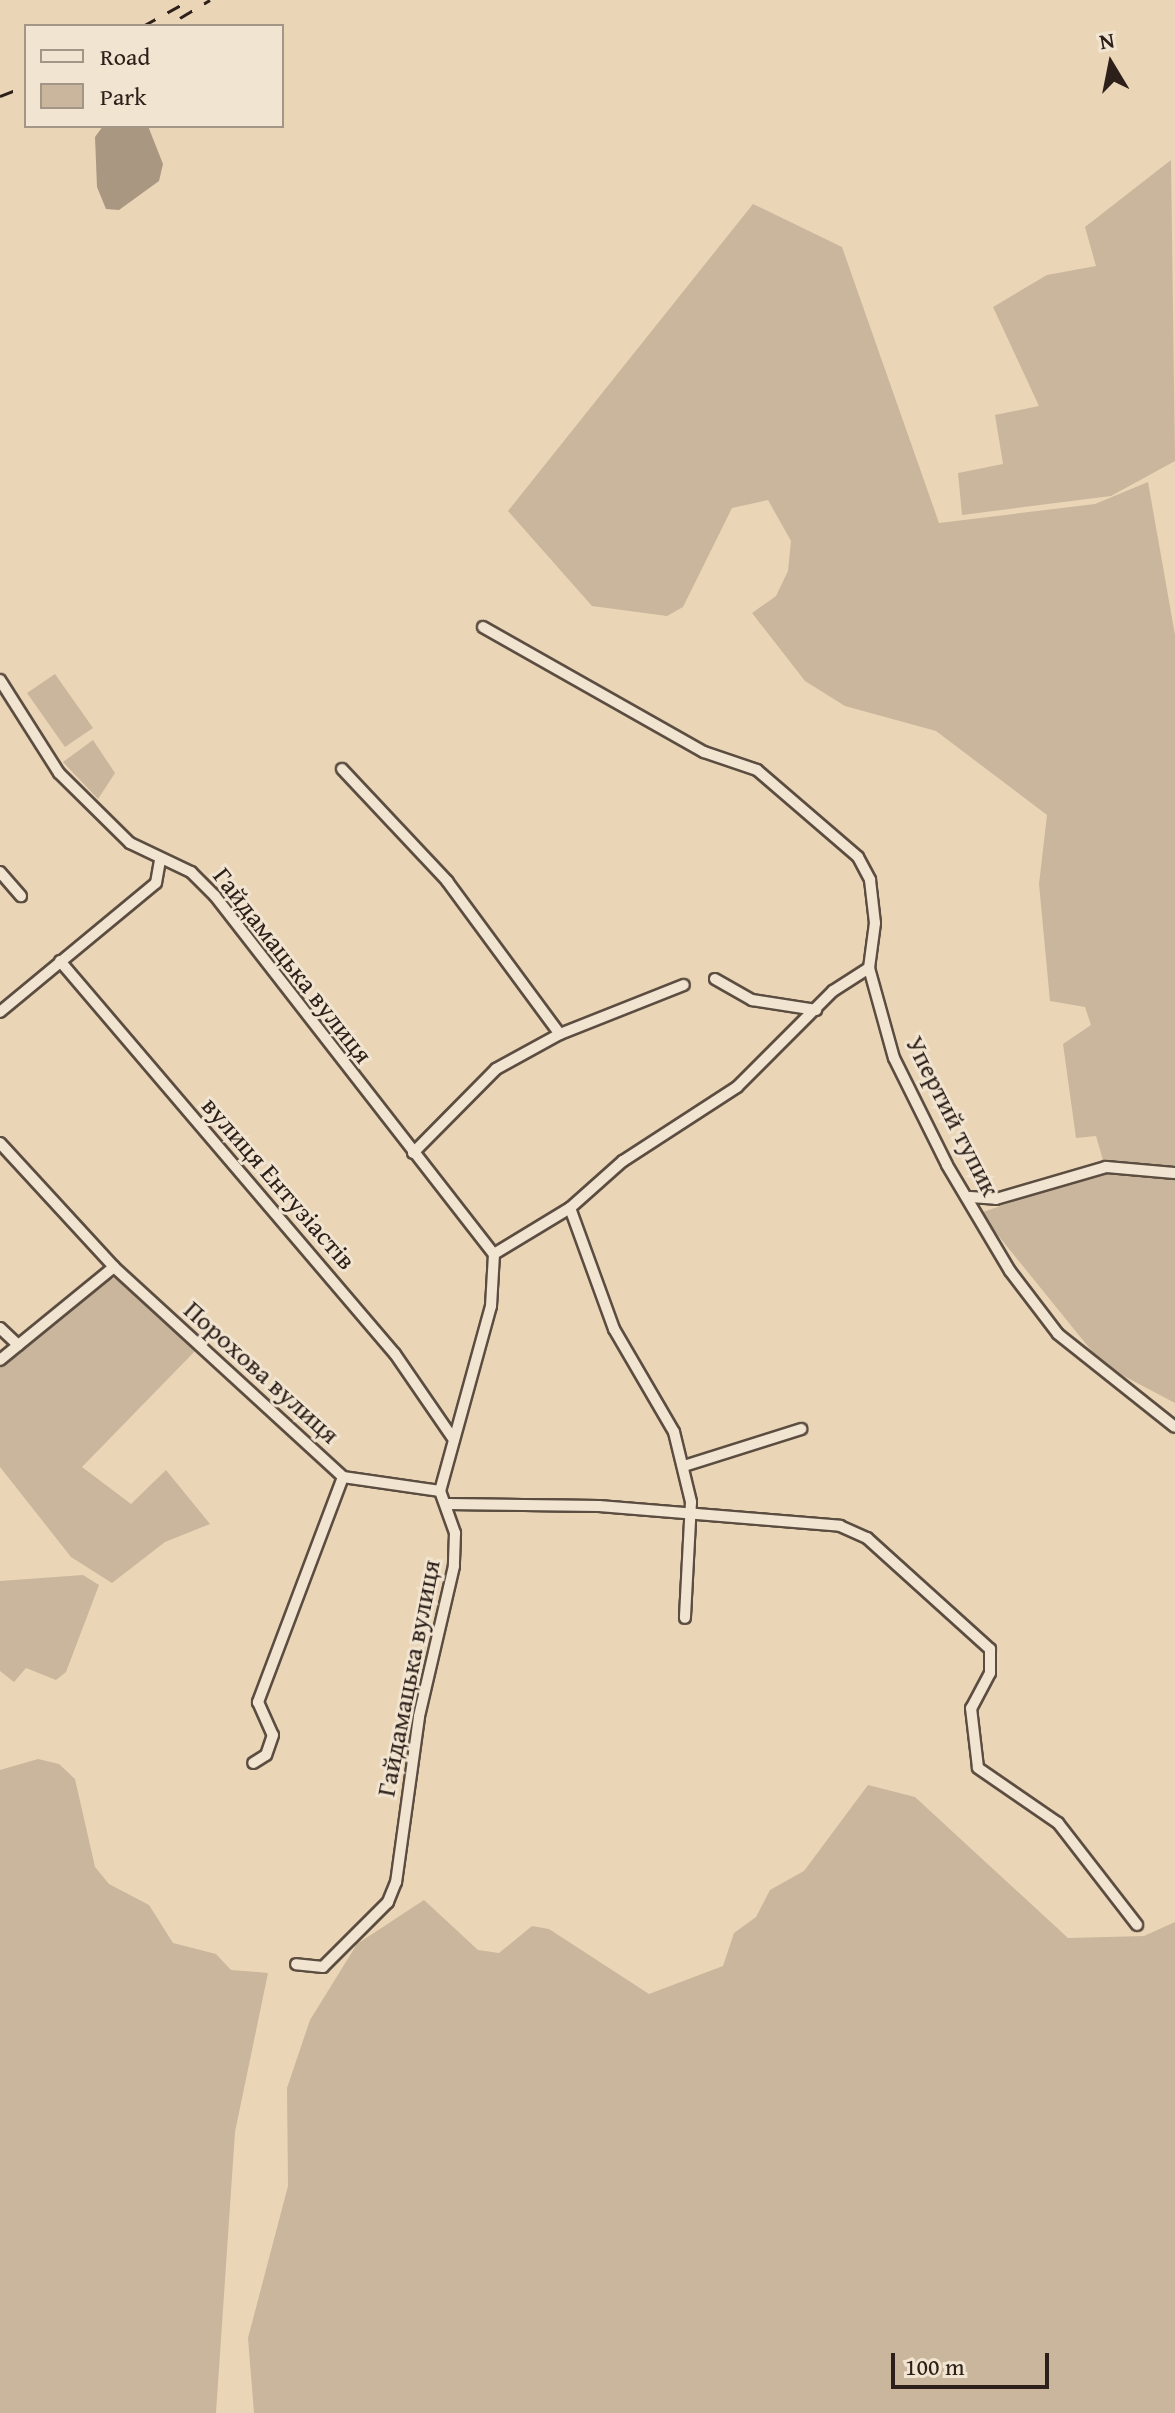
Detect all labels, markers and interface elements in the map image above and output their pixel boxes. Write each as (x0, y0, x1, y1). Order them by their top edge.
text: N (1097, 23, 1117, 57)
legend (24, 24, 284, 128)
north arrow (1071, 24, 1151, 104)
text: Road (100, 39, 150, 74)
text: Park (100, 79, 146, 114)
street label: Гайдамацька вулиця (207, 861, 379, 1069)
street label: Упертий тупик (899, 1031, 1007, 1201)
street label: вулиця Ентузіастів (196, 1090, 362, 1276)
street label: Порохова вулиця (178, 1294, 346, 1450)
street label: Гайдамацька вулиця (370, 1557, 446, 1799)
scale bar (895, 2337, 1053, 2387)
text: 100 m (905, 2349, 965, 2384)

